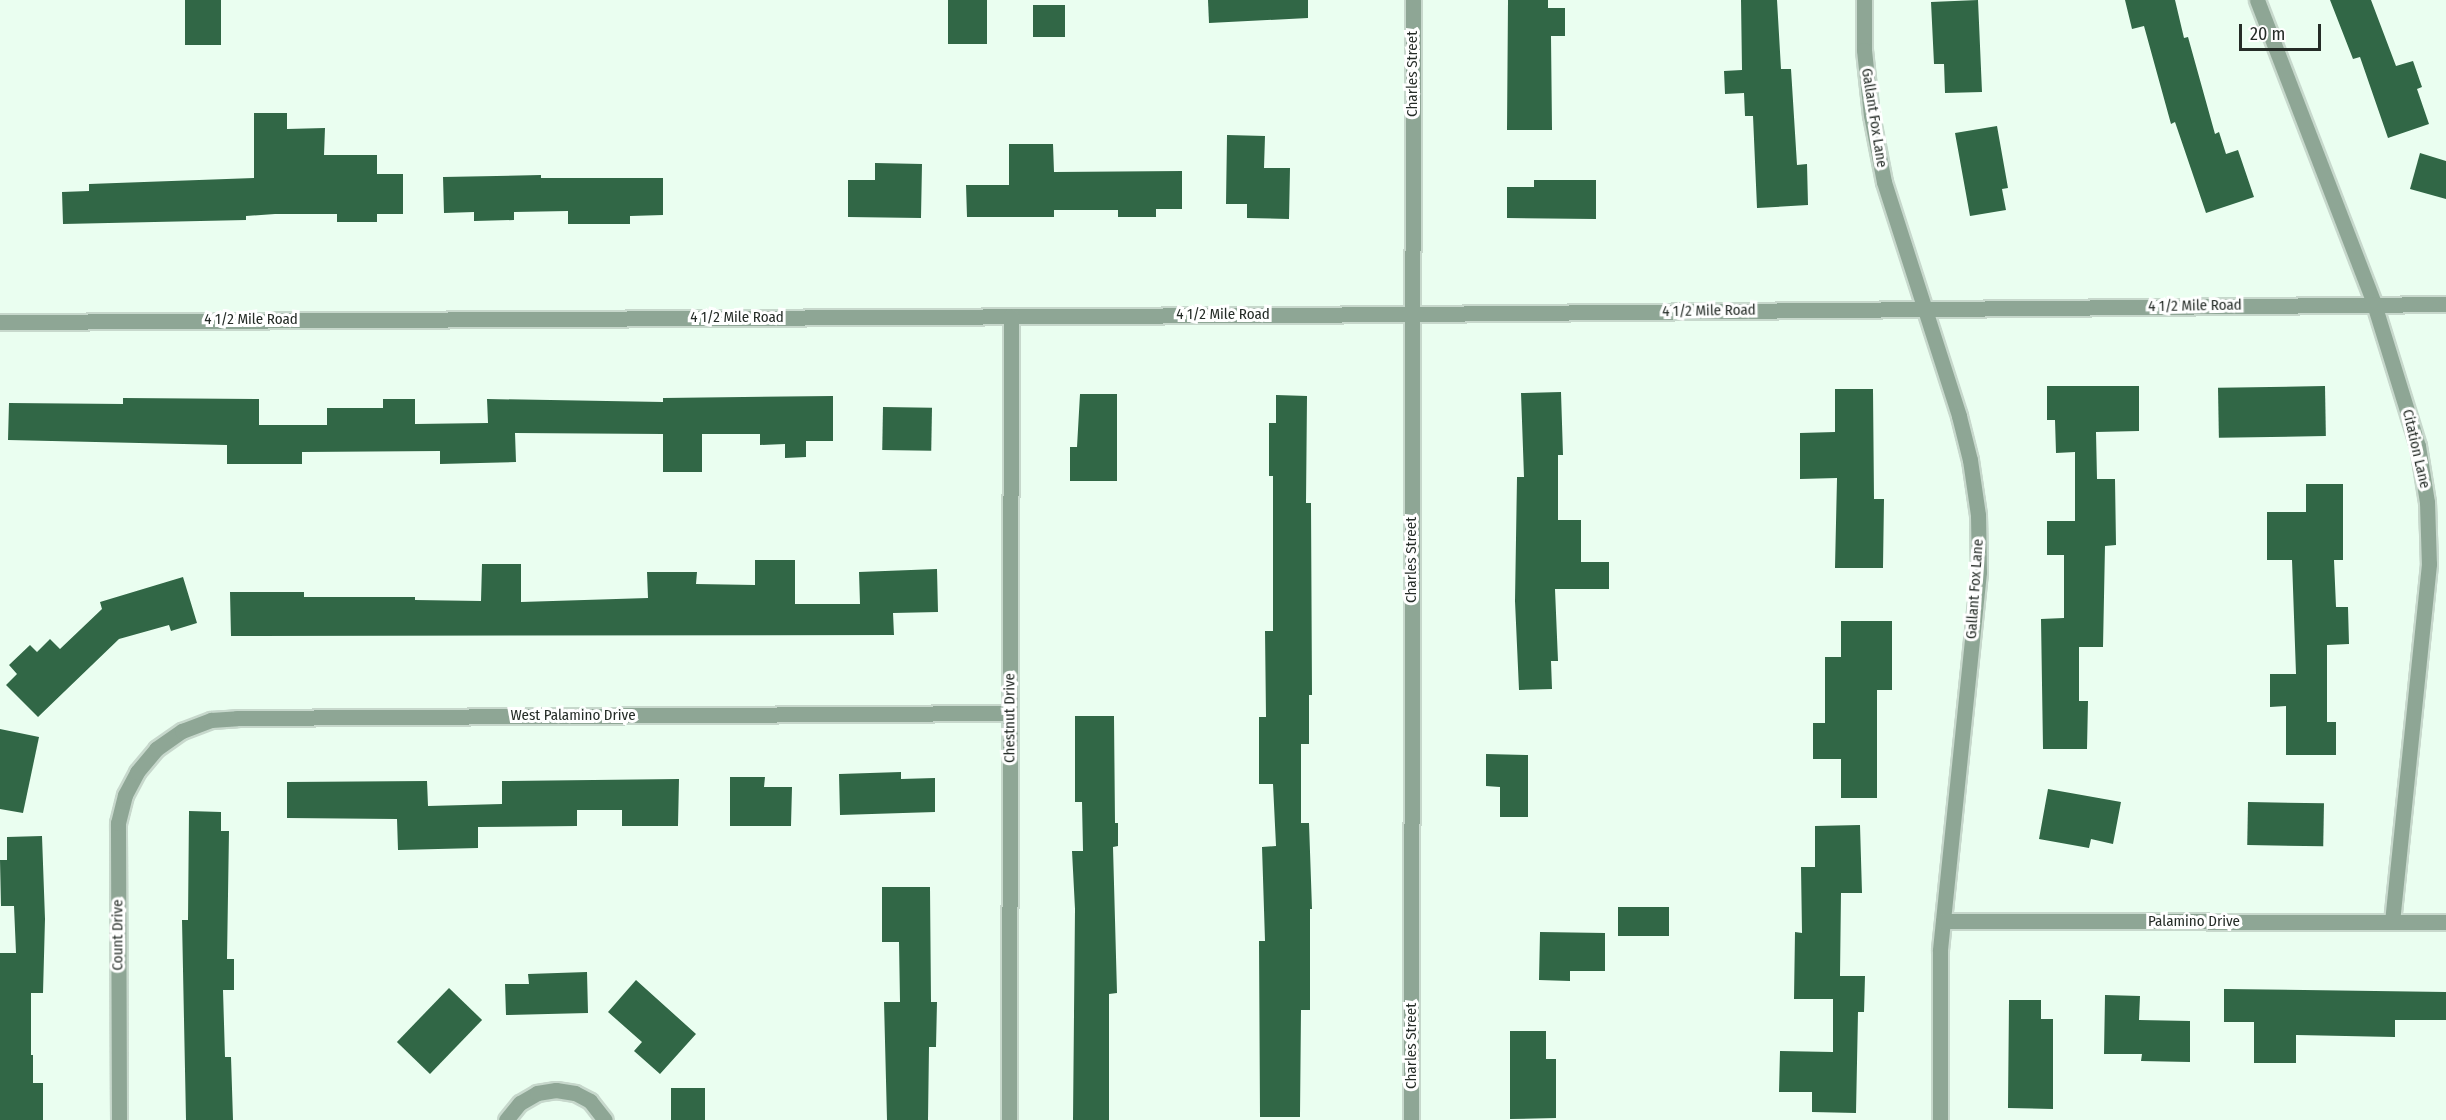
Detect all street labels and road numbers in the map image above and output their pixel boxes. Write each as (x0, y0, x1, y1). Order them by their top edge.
street label: Charles Street (1404, 31, 1422, 117)
street label: Gallant Fox Lane (1857, 67, 1891, 169)
street label: 4 1/2 Mile Road (2148, 296, 2242, 316)
street label: 4 1/2 Mile Road (1662, 301, 1756, 321)
street label: 4 1/2 Mile Road (1176, 306, 1270, 324)
street label: 4 1/2 Mile Road (690, 309, 784, 327)
street label: 4 1/2 Mile Road (204, 311, 298, 329)
street label: Citation Lane (2398, 408, 2434, 490)
street label: Charles Street (1403, 517, 1421, 603)
street label: Gallant Fox Lane (1963, 538, 1987, 640)
street label: Chestnut Drive (1001, 673, 1019, 763)
street label: West Palamino Drive (510, 707, 636, 725)
street label: Count Drive (109, 899, 127, 971)
street label: Palamino Drive (2148, 913, 2240, 931)
street label: Charles Street (1403, 1003, 1421, 1089)

